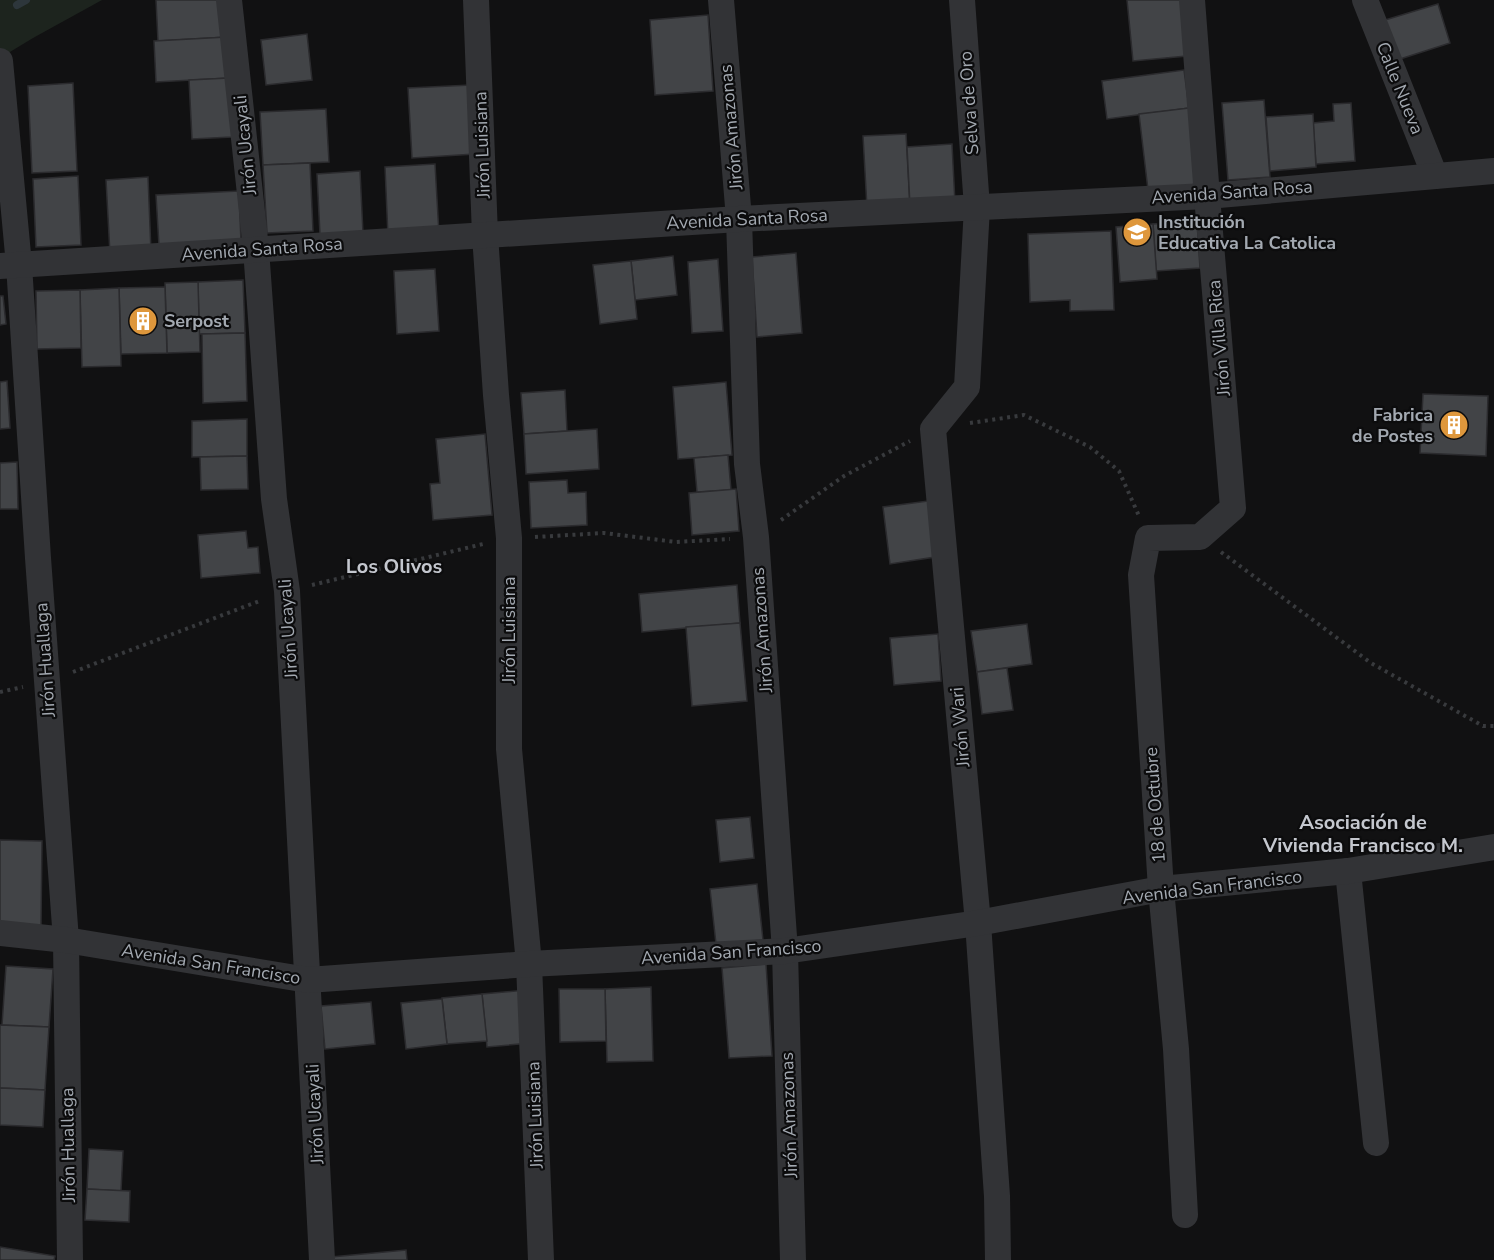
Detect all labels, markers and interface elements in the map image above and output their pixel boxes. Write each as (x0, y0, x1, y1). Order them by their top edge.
street label: Calle Nueva (1371, 38, 1429, 138)
street label: Selva de Oro (953, 50, 985, 156)
street label: Jirón Amazonas (714, 63, 749, 192)
street label: Jirón Luisiana (468, 91, 496, 200)
street label: Jirón Ucayali (228, 94, 262, 197)
street label: Avenida Santa Rosa (1150, 174, 1314, 210)
street label: Avenida Santa Rosa (666, 203, 828, 235)
place label: Institución Educativa La Catolica (1158, 210, 1336, 255)
school or university icon: Institución Educativa La Catolica (1121, 216, 1153, 248)
street label: Avenida Santa Rosa (180, 231, 344, 267)
street label: Jirón Villa Rica (1202, 279, 1236, 398)
building icon: Serpost (127, 305, 159, 337)
place label: Serpost (164, 309, 229, 333)
place label: Fabrica de Postes (1352, 403, 1433, 448)
building icon: Fabrica de Postes (1438, 409, 1470, 441)
district label: Los Olivos (346, 553, 443, 580)
street label: Jirón Amazonas (746, 566, 778, 695)
street label: Jirón Luisiana (497, 576, 521, 685)
street label: Jirón Ucayali (273, 578, 304, 681)
street label: Jirón Huallaga (29, 602, 61, 719)
street label: Jirón Wari (945, 686, 976, 769)
street label: 18 de Octubre (1139, 746, 1171, 864)
district label: Asociación de Vivienda Francisco M. (1262, 809, 1463, 859)
street label: Avenida San Francisco (1121, 864, 1303, 910)
street label: Avenida San Francisco (640, 934, 822, 970)
street label: Avenida San Francisco (120, 938, 302, 990)
street label: Jirón Amazonas (775, 1052, 803, 1179)
street label: Jirón Luisiana (521, 1061, 549, 1170)
street label: Jirón Ucayali (300, 1063, 330, 1166)
street label: Jirón Huallaga (55, 1087, 81, 1204)

